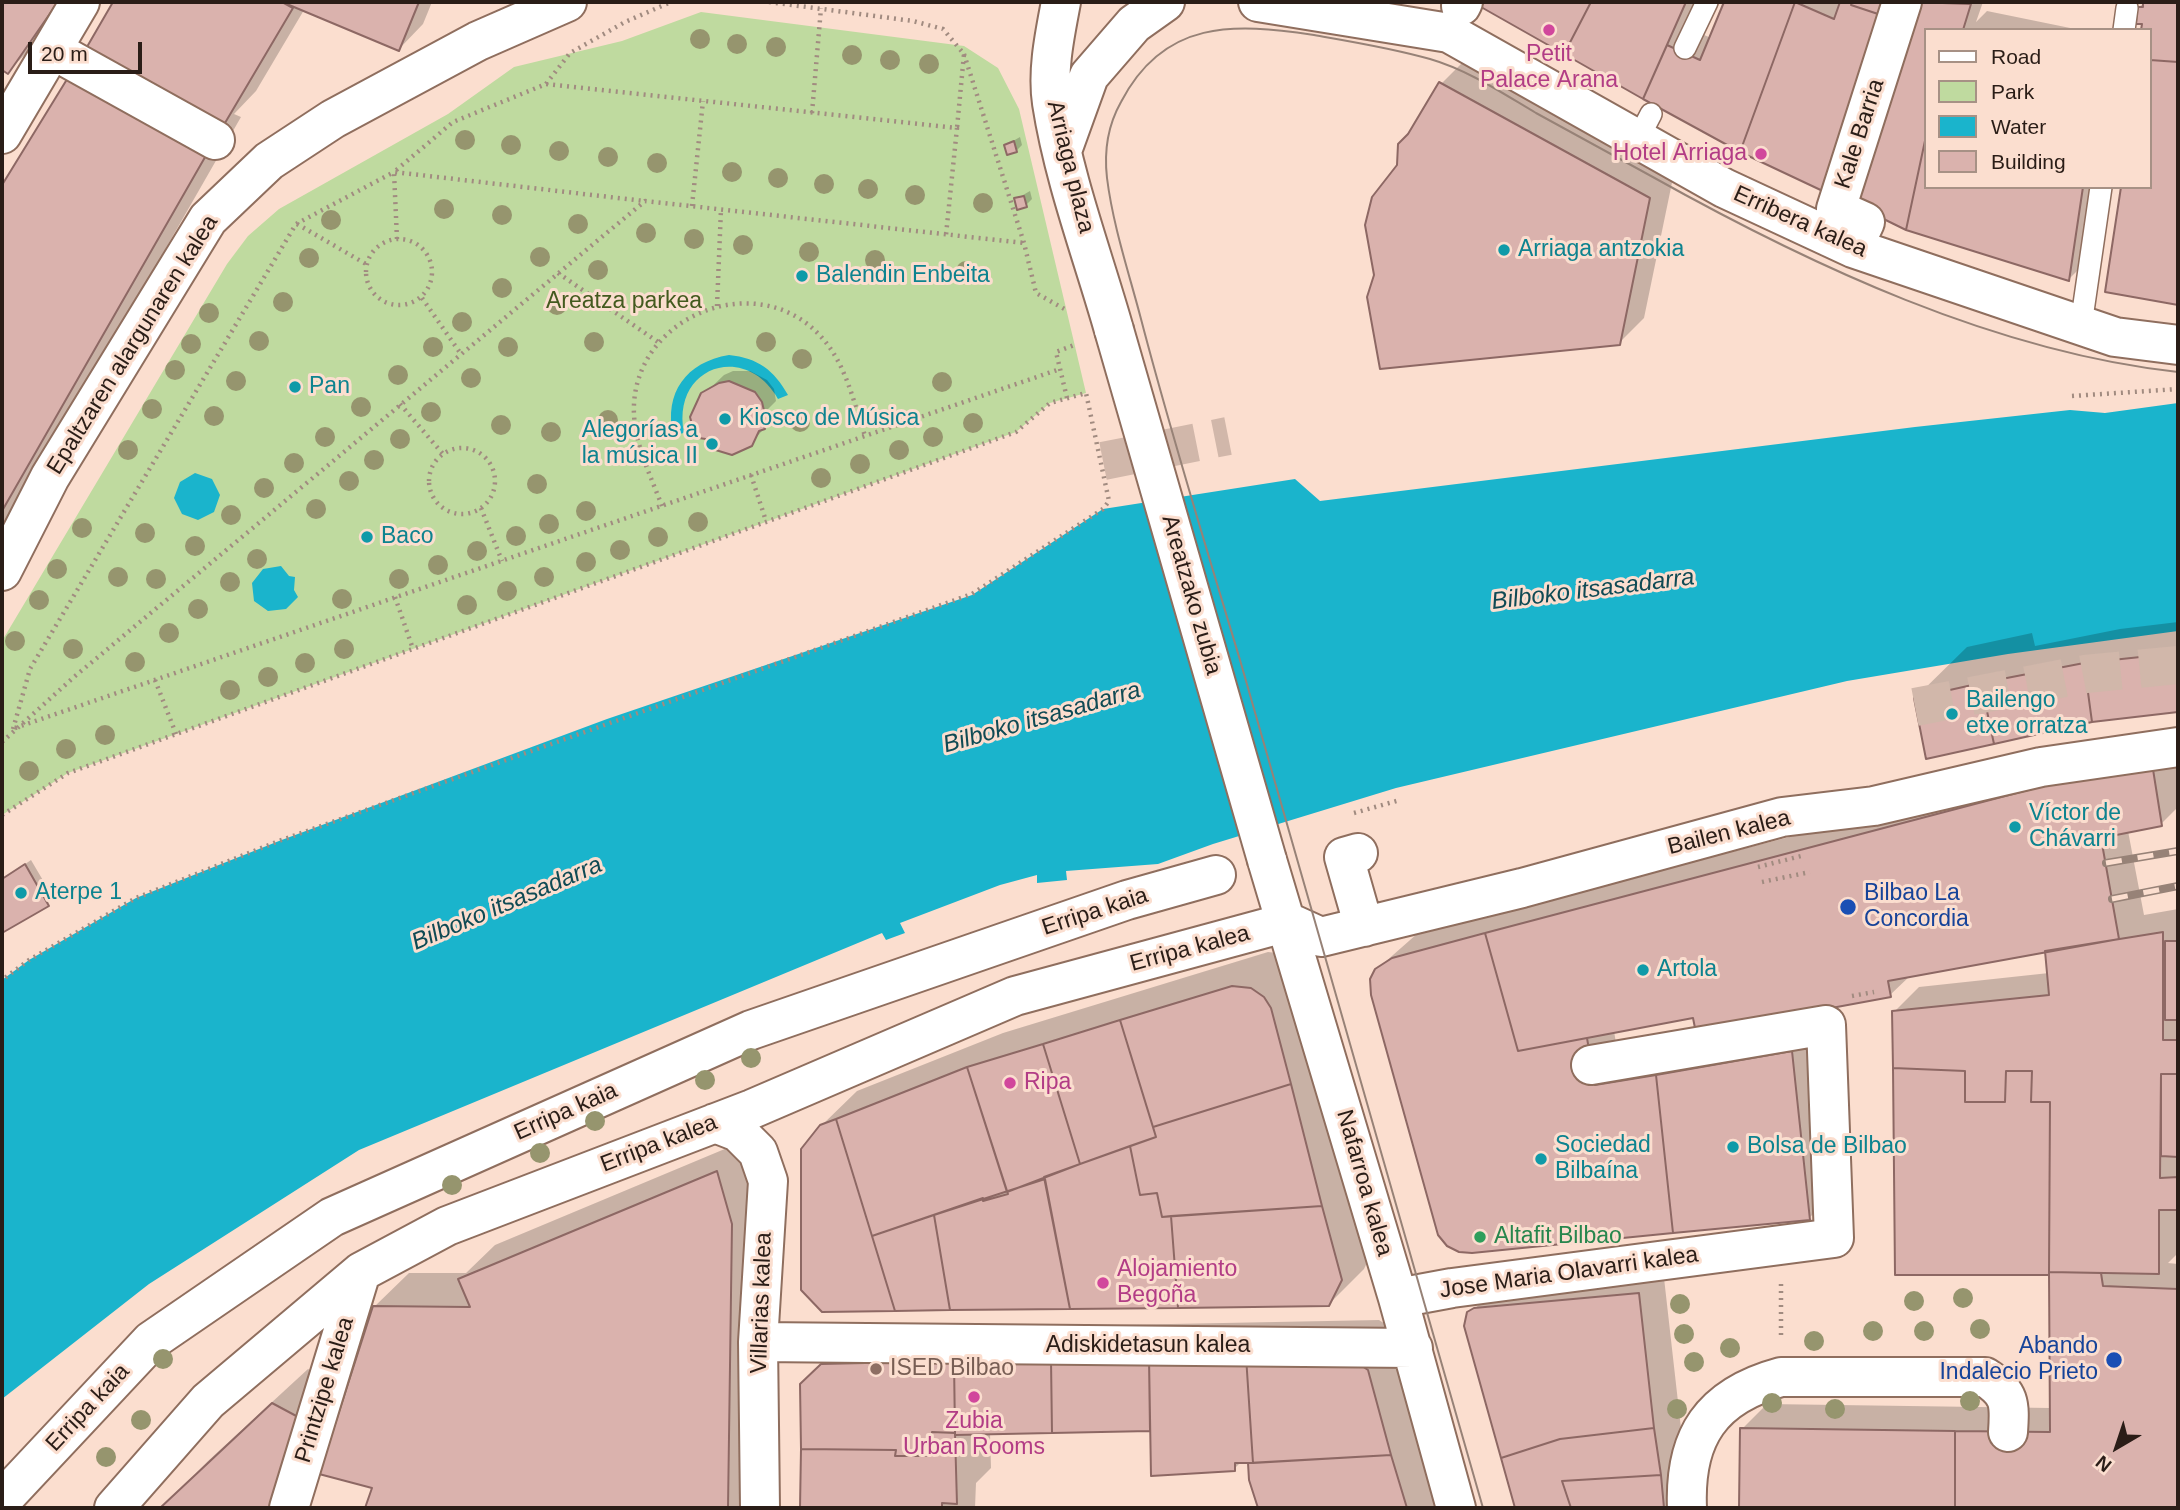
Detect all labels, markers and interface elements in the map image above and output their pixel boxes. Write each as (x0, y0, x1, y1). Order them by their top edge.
marker: Petit Palace Arana (1541, 22, 1557, 38)
scale bar (32, 28, 145, 72)
legend (1924, 28, 2152, 189)
place label: Petit Palace Arana (1480, 41, 1618, 95)
text: 20 m (41, 42, 88, 65)
text: Road (1991, 45, 2041, 68)
street label: Kale Barria (1829, 76, 1891, 192)
text: Park (1991, 80, 2034, 103)
street label: Arriaga plaza (1040, 98, 1100, 236)
text: Water (1991, 115, 2046, 138)
place label: Hotel Arriaga (1613, 140, 1747, 168)
marker: Hotel Arriaga (1753, 146, 1769, 162)
text: Building (1991, 150, 2066, 173)
street label: Erribera kalea (1729, 180, 1871, 264)
street label: Epaltzaren alargunaren kalea (42, 210, 224, 480)
place label: Arriaga antzokia (1518, 236, 1684, 264)
marker: Arriaga antzokia (1496, 242, 1512, 258)
place label: Balendin Enbeita (816, 262, 990, 290)
marker: Balendin Enbeita (794, 268, 810, 284)
park label: Areatza parkea (546, 288, 702, 316)
place label: Pan (309, 373, 350, 401)
marker: Pan (287, 379, 303, 395)
place label: Kiosco de Música (739, 405, 919, 433)
marker: Kiosco de Música (717, 411, 733, 427)
place label: Alegorías a la música II (582, 417, 698, 471)
marker: Alegorías a la música II (704, 436, 720, 452)
street label: Areatzako zubia (1155, 512, 1227, 678)
place label: Baco (381, 523, 433, 551)
marker: Baco (359, 529, 375, 545)
water label: Bilboko itsasadarra (1490, 563, 1696, 617)
water label: Bilboko itsasadarra (940, 676, 1144, 760)
place label: Bailengo etxe orratza (1966, 687, 2087, 741)
marker: Bailengo etxe orratza (1944, 706, 1960, 722)
place label: Víctor de Chávarri (2029, 800, 2121, 854)
street label: Bailen kalea (1665, 804, 1793, 862)
marker: Víctor de Chávarri (2007, 819, 2023, 835)
water label: Bilboko itsasadarra (407, 851, 607, 957)
place label: Aterpe 1 (35, 879, 122, 907)
place label: Bilbao La Concordia (1864, 880, 1969, 934)
street label: Erripa kaia (1038, 882, 1152, 942)
marker: Aterpe 1 (13, 885, 29, 901)
marker: Bilbao La Concordia (1838, 897, 1858, 917)
street label: Erripa kalea (1127, 920, 1253, 978)
place label: Artola (1657, 956, 1717, 984)
marker: Artola (1635, 962, 1651, 978)
place label: Ripa (1024, 1069, 1071, 1097)
marker: Ripa (1002, 1075, 1018, 1091)
street label: Erripa kaia (510, 1077, 622, 1147)
street label: Nafarroa kalea (1330, 1107, 1398, 1259)
street label: Erripa kalea (597, 1109, 721, 1179)
place label: Sociedad Bilbaína (1555, 1132, 1651, 1186)
place label: Bolsa de Bilbao (1747, 1133, 1907, 1161)
marker: Bolsa de Bilbao (1725, 1139, 1741, 1155)
marker: Sociedad Bilbaína (1533, 1151, 1549, 1167)
place label: Altafit Bilbao (1494, 1223, 1622, 1251)
marker: Altafit Bilbao (1472, 1229, 1488, 1245)
street label: Villarias kalea (746, 1232, 778, 1374)
street label: Jose Maria Olavarri kalea (1438, 1241, 1700, 1305)
place label: Alojamiento Begoña (1117, 1256, 1237, 1310)
marker: Alojamiento Begoña (1095, 1275, 1111, 1291)
street label: Printzipe kalea (290, 1314, 360, 1466)
street label: Adiskidetasun kalea (1046, 1332, 1250, 1360)
place label: Abando Indalecio Prieto (1939, 1333, 2098, 1387)
marker: Abando Indalecio Prieto (2104, 1350, 2124, 1370)
place label: ISED Bilbao (890, 1355, 1014, 1383)
street label: Erripa kaia (40, 1358, 136, 1458)
marker: ISED Bilbao (868, 1361, 884, 1377)
marker: Zubia Urban Rooms (966, 1389, 982, 1405)
place label: Zubia Urban Rooms (903, 1408, 1045, 1462)
north arrow (2082, 1412, 2152, 1482)
text: N (2092, 1451, 2115, 1476)

